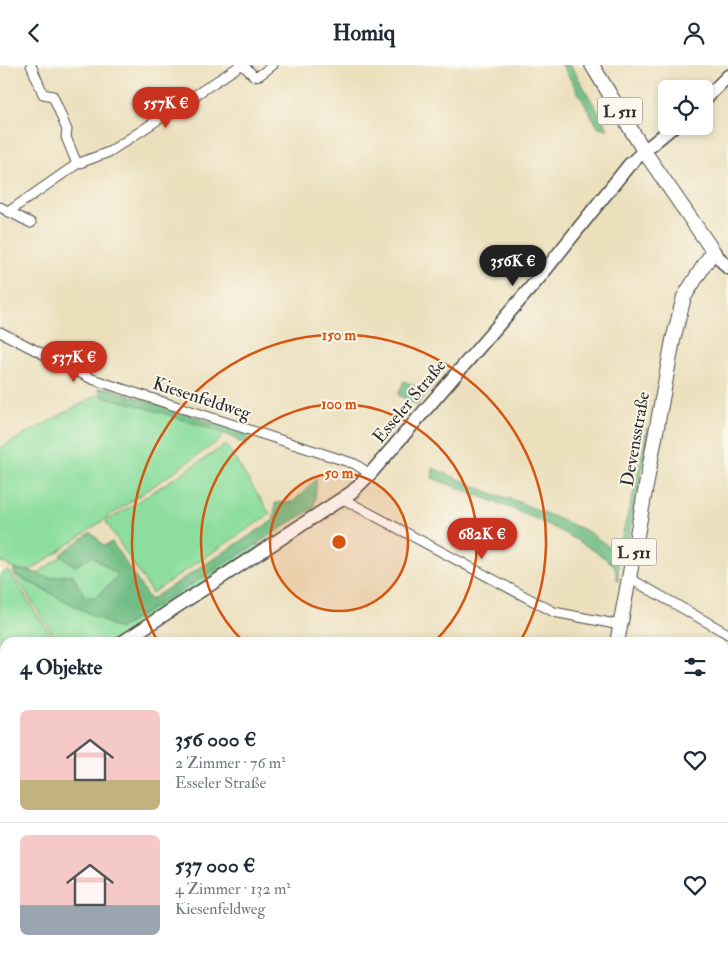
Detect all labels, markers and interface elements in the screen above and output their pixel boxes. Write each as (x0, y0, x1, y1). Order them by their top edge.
icon: back (20, 19, 48, 47)
text: Homiq (333, 19, 395, 47)
icon: person (680, 19, 708, 47)
map controls (658, 80, 713, 135)
button: locate (658, 80, 713, 135)
pin: 557K € (125, 87, 207, 129)
text: 557K € (143, 93, 189, 113)
road number: L 511 (598, 97, 642, 124)
pin: 356K € (472, 245, 554, 287)
text: 356K € (490, 251, 536, 271)
text: 150 m (322, 326, 356, 345)
pin: 537K € (33, 341, 115, 383)
text: 537K € (52, 347, 96, 367)
street label: Esseler Straße (368, 354, 451, 448)
street label: Kiesenfeldweg (150, 372, 255, 425)
street label: Devensstraße (616, 389, 655, 488)
text: 100 m (321, 395, 357, 414)
text: 50 m (325, 464, 354, 483)
pin: 682K € (441, 517, 523, 560)
text: 682K € (458, 524, 506, 544)
centre of rings (330, 533, 348, 551)
road number: L 511 (612, 539, 656, 566)
icon: filters (681, 653, 709, 681)
text: 4 Objekte (20, 654, 102, 681)
text: 356 000 € (175, 726, 256, 753)
icon: home (60, 730, 120, 790)
icon: heart (681, 746, 709, 774)
text: 2 Zimmer · 76 m² (175, 753, 286, 773)
text: Esseler Straße (175, 773, 266, 793)
text: 537 000 € (175, 852, 255, 879)
icon: home (60, 855, 120, 915)
icon: heart (681, 871, 709, 899)
text: 4 Zimmer · 132 m² (175, 879, 291, 899)
text: Kiesenfeldweg (175, 899, 265, 919)

